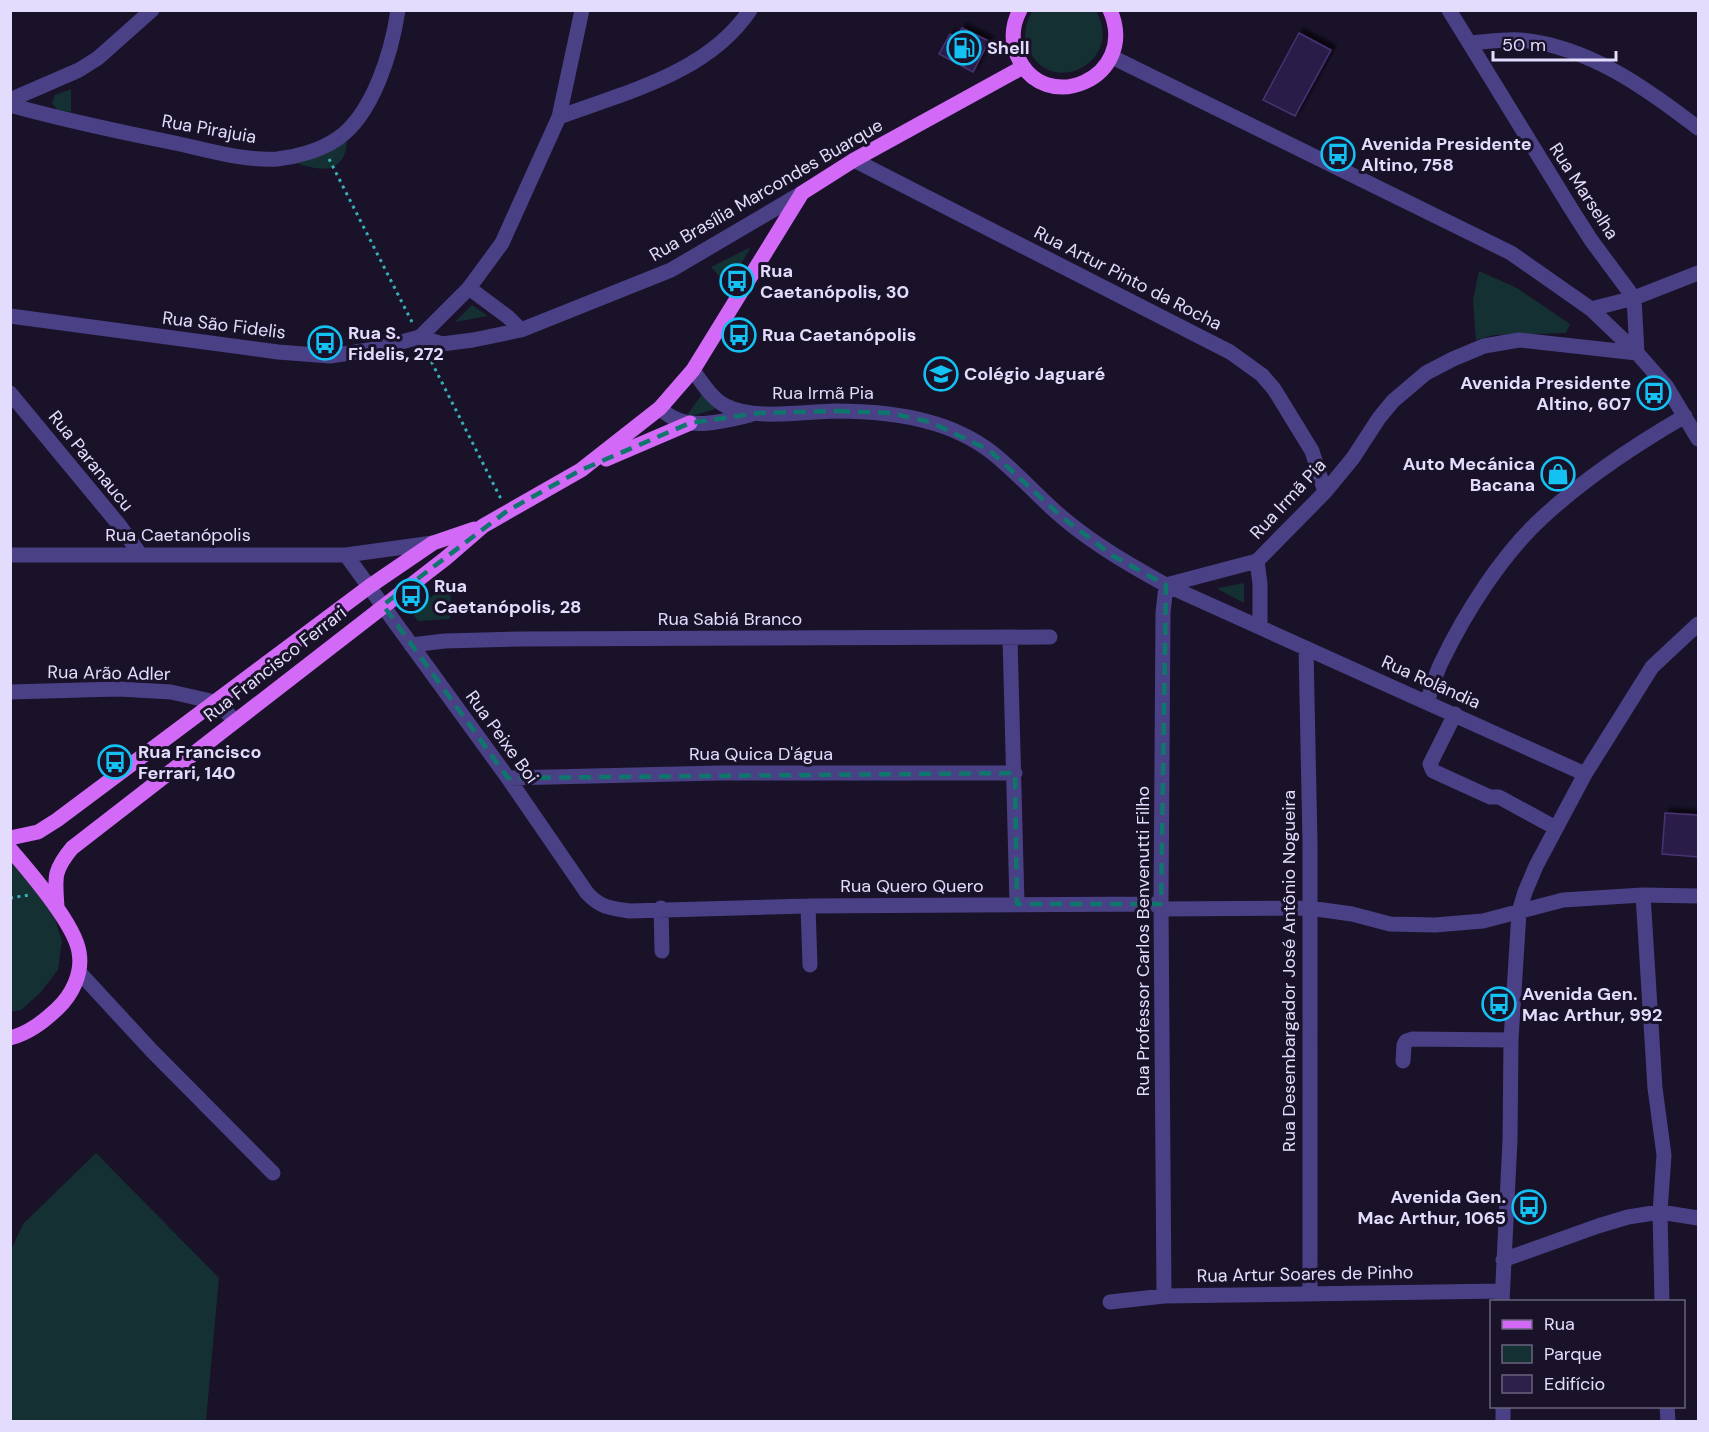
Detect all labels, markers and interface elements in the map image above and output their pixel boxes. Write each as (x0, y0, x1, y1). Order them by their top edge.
scale bar (1493, 24, 1616, 62)
fuel station icon: Shell (946, 30, 982, 66)
text: 50 m (1502, 33, 1546, 57)
place label: Shell (987, 36, 1029, 60)
street label: Rua Pirajuia (160, 109, 258, 149)
street label: Rua Brasília Marcondes Buarque (645, 113, 887, 267)
place label: Avenida Presidente Altino, 758 (1361, 132, 1532, 177)
bus stop icon: Avenida Presidente Altino, 758 (1320, 136, 1356, 172)
street label: Rua Marselha (1544, 138, 1624, 244)
street label: Rua Artur Pinto da Rocha (1030, 220, 1226, 336)
place label: Rua Caetanópolis, 30 (760, 259, 909, 304)
bus stop icon: Rua Caetanópolis, 30 (719, 263, 755, 299)
street label: Rua São Fidelis (161, 306, 287, 344)
bus stop icon: Rua Caetanópolis (721, 317, 757, 353)
place label: Rua S. Fidelis, 272 (348, 321, 444, 366)
place label: Rua Caetanópolis (762, 323, 916, 347)
bus stop icon: Rua S. Fidelis, 272 (307, 325, 343, 361)
school or university icon: Colégio Jaguaré (923, 356, 959, 392)
place label: Colégio Jaguaré (964, 362, 1105, 386)
place label: Avenida Presidente Altino, 607 (1460, 371, 1631, 416)
bus stop icon: Avenida Presidente Altino, 607 (1636, 375, 1672, 411)
street label: Rua Irmã Pia (772, 381, 874, 405)
street label: Rua Paranaucu (43, 406, 139, 516)
place label: Auto Mecánica Bacana (1403, 452, 1535, 497)
street label: Rua Irmã Pia (1245, 454, 1331, 544)
shop icon: Auto Mecánica Bacana (1540, 456, 1576, 492)
street label: Rua Caetanópolis (105, 523, 251, 547)
place label: Rua Caetanópolis, 28 (434, 574, 581, 619)
bus stop icon: Rua Caetanópolis, 28 (393, 578, 429, 614)
street label: Rua Francisco Ferrari (199, 601, 351, 727)
street label: Rua Sabiá Branco (658, 607, 802, 631)
street label: Rua Rolândia (1378, 649, 1484, 715)
street label: Rua Arão Adler (47, 660, 171, 686)
street label: Rua Peixe Boi (460, 686, 544, 788)
place label: Rua Francisco Ferrari, 140 (138, 740, 262, 785)
street label: Rua Quica D'água (689, 742, 833, 766)
bus stop icon: Rua Francisco Ferrari, 140 (97, 744, 133, 780)
street label: Rua Professor Carlos Benvenutti Filho (1131, 786, 1155, 1096)
street label: Rua Desembargador José Antônio Nogueira (1277, 790, 1301, 1152)
street label: Rua Quero Quero (840, 874, 984, 898)
place label: Avenida Gen. Mac Arthur, 992 (1522, 982, 1662, 1027)
bus stop icon: Avenida Gen. Mac Arthur, 992 (1481, 986, 1517, 1022)
place label: Avenida Gen. Mac Arthur, 1065 (1357, 1185, 1506, 1230)
bus stop icon: Avenida Gen. Mac Arthur, 1065 (1511, 1189, 1547, 1225)
street label: Rua Artur Soares de Pinho (1196, 1260, 1414, 1288)
legend (1490, 1300, 1685, 1408)
text: Rua (1544, 1312, 1575, 1336)
text: Parque (1544, 1342, 1602, 1366)
text: Edifício (1544, 1372, 1605, 1396)

